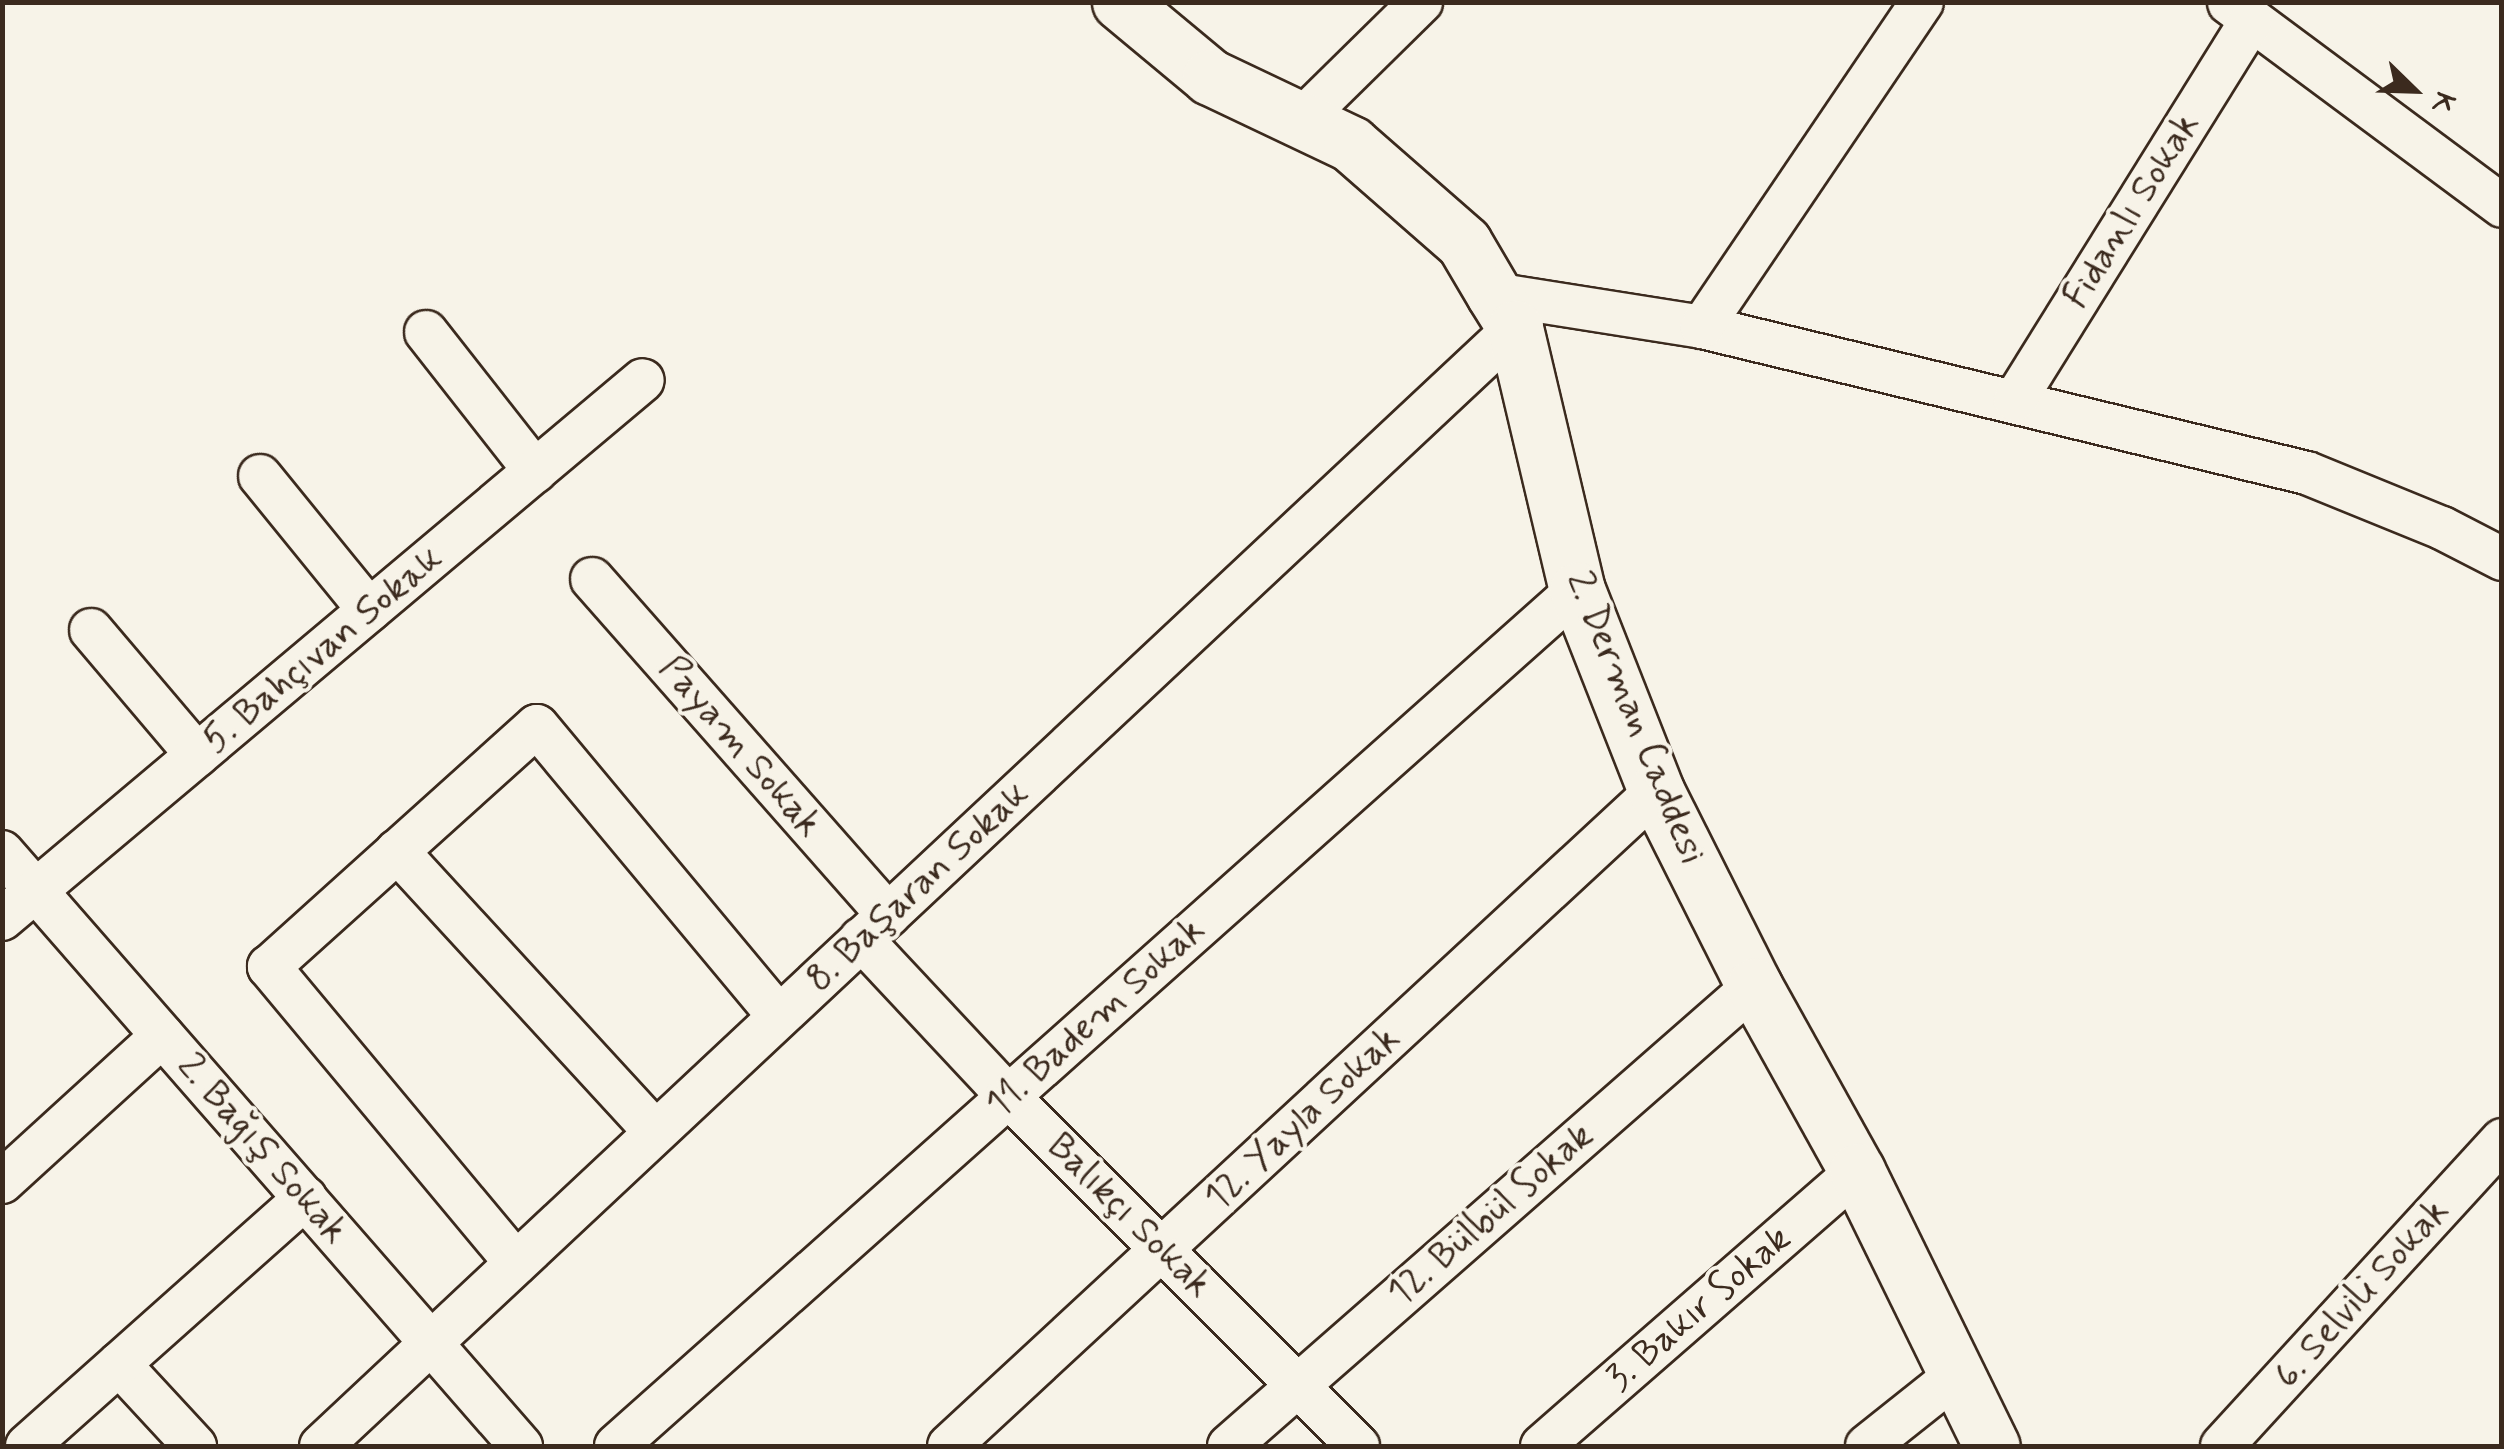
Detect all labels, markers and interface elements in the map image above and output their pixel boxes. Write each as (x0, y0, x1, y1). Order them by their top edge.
north arrow (2364, 40, 2464, 140)
text: K (2421, 86, 2463, 118)
street label: Fidanlı Sokak (2054, 105, 2210, 317)
street label: 5. Bahçıvan Sokak (195, 538, 451, 762)
street label: 2. Derman Caddesi (1555, 564, 1715, 872)
street label: Payam Sokak (648, 647, 832, 847)
street label: 8. Başaran Sokak (797, 772, 1039, 1002)
street label: 11. Badem Sokak (977, 908, 1215, 1128)
street label: 12. Yayla Sokak (1196, 1017, 1410, 1221)
street label: 2. Bağış Sokak (167, 1044, 357, 1254)
street label: 12. Bülbül Sokak (1377, 1112, 1605, 1318)
street label: Balıkçı Sokak (1037, 1124, 1221, 1308)
street label: 6. Selvili Sokak (2265, 1190, 2459, 1398)
street label: 3. Bakır Sokak (1596, 1215, 1802, 1403)

